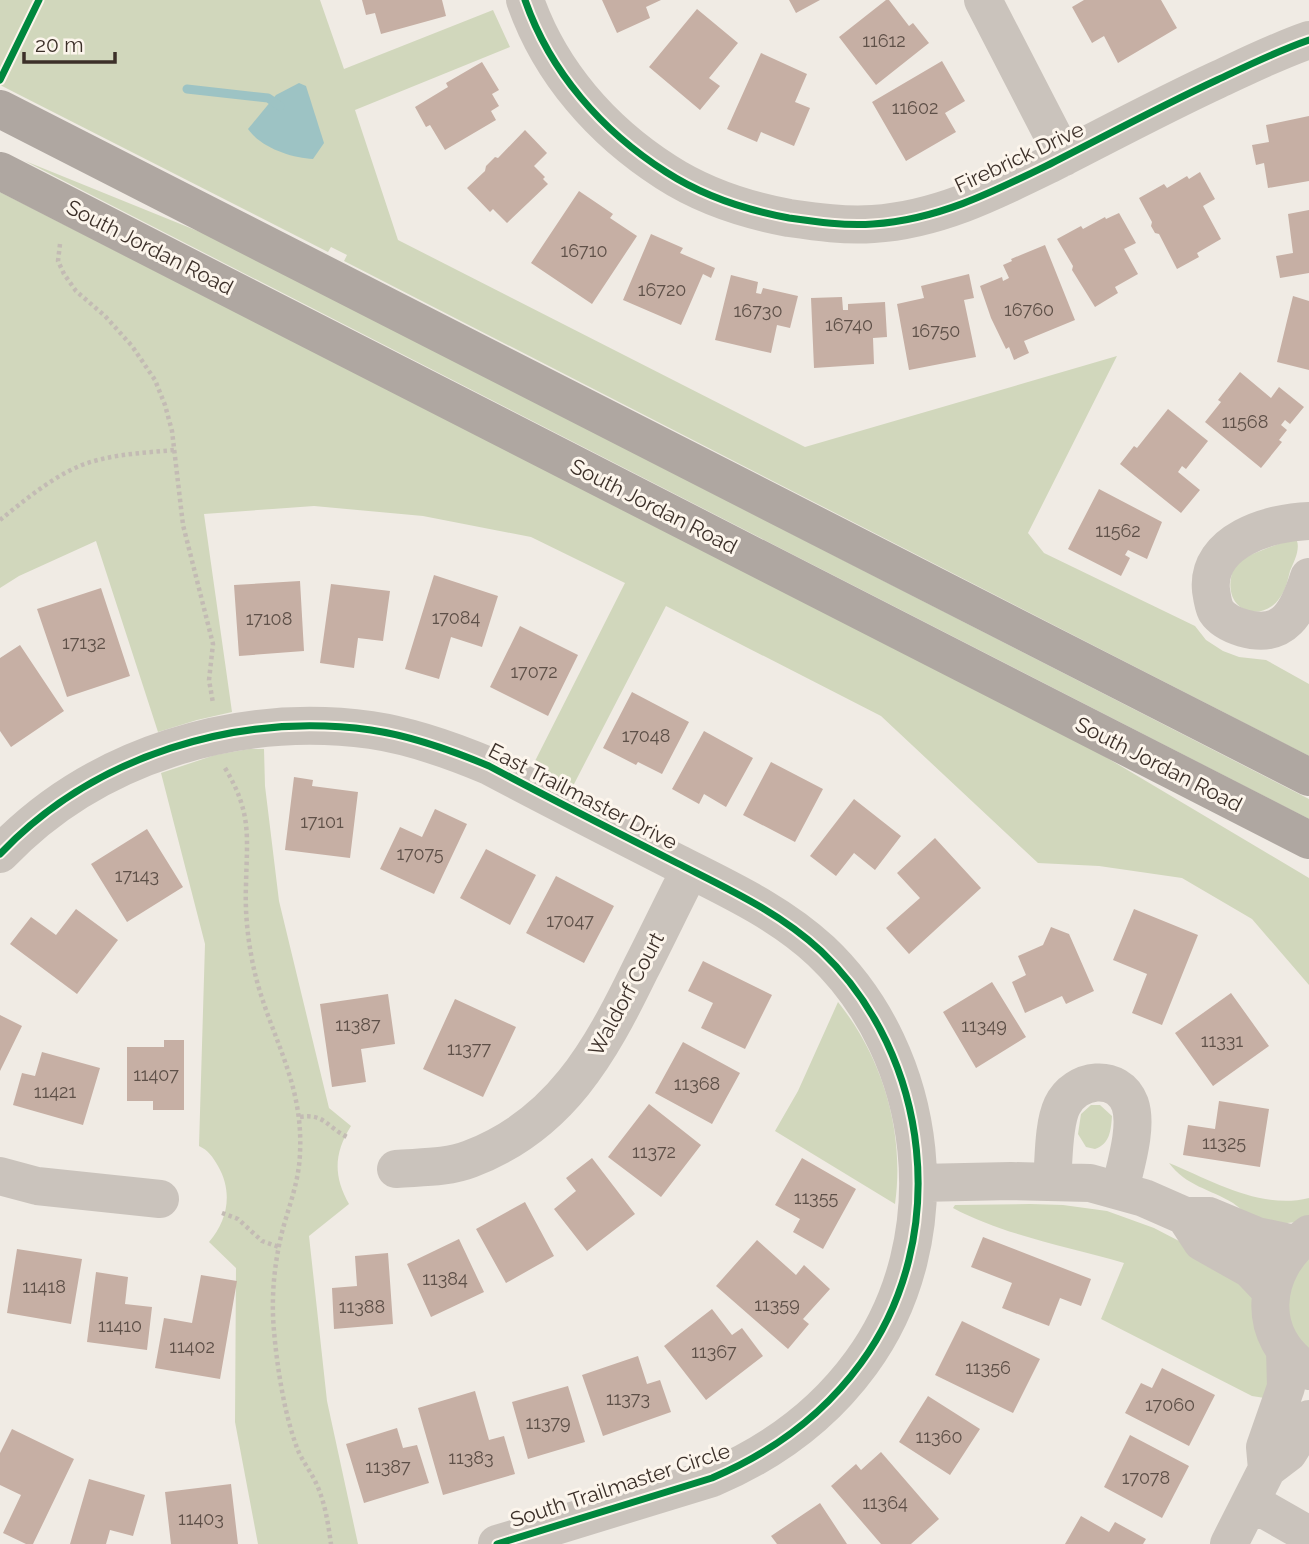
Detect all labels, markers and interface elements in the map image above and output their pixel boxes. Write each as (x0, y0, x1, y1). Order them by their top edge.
scale bar (24, 21, 116, 65)
house number: 11612 (862, 30, 906, 51)
text: 20 m (35, 32, 83, 57)
house number: 11602 (892, 97, 938, 118)
street label: Firebrick Drive (951, 116, 1087, 198)
street label: South Jordan Road (62, 194, 238, 300)
house number: 16710 (561, 240, 607, 261)
house number: 16720 (638, 279, 686, 300)
house number: 16760 (1004, 299, 1054, 320)
house number: 16730 (734, 300, 782, 321)
house number: 16740 (825, 314, 873, 335)
house number: 16750 (912, 320, 960, 341)
house number: 11568 (1222, 411, 1268, 432)
street label: South Jordan Road (566, 453, 742, 559)
house number: 11562 (1095, 520, 1141, 541)
house number: 17084 (432, 607, 481, 628)
house number: 17108 (246, 608, 292, 629)
house number: 17132 (62, 632, 106, 653)
house number: 17072 (510, 661, 558, 682)
street label: South Jordan Road (1071, 711, 1247, 817)
house number: 17048 (622, 725, 670, 746)
street label: East Trailmaster Drive (484, 738, 682, 854)
house number: 17101 (300, 811, 344, 832)
house number: 17075 (396, 843, 444, 864)
house number: 17143 (115, 865, 159, 886)
house number: 17047 (546, 910, 594, 931)
street label: Waldorf Court (583, 928, 669, 1060)
house number: 11387 (335, 1014, 381, 1035)
house number: 11349 (961, 1015, 1007, 1036)
house number: 11331 (1201, 1030, 1243, 1051)
house number: 11377 (447, 1038, 491, 1059)
house number: 11407 (133, 1064, 179, 1085)
house number: 11368 (674, 1073, 720, 1094)
house number: 11421 (34, 1081, 76, 1102)
house number: 11325 (1202, 1132, 1246, 1153)
house number: 11372 (632, 1141, 676, 1162)
house number: 11355 (794, 1187, 839, 1208)
house number: 11384 (422, 1268, 468, 1289)
house number: 11418 (22, 1276, 66, 1297)
house number: 11359 (754, 1294, 800, 1315)
house number: 11388 (339, 1296, 385, 1317)
house number: 11410 (98, 1315, 142, 1336)
house number: 11402 (169, 1336, 215, 1357)
house number: 11367 (691, 1341, 737, 1362)
house number: 11356 (965, 1357, 1011, 1378)
house number: 11373 (606, 1388, 650, 1409)
house number: 17060 (1145, 1394, 1195, 1415)
house number: 11379 (525, 1412, 571, 1433)
house number: 11360 (916, 1426, 962, 1447)
street label: South Trailmaster Circle (507, 1438, 733, 1532)
house number: 11383 (448, 1447, 494, 1468)
house number: 11387 (365, 1456, 411, 1477)
house number: 17078 (1122, 1467, 1170, 1488)
house number: 11364 (862, 1492, 908, 1513)
house number: 11403 (178, 1508, 224, 1529)

